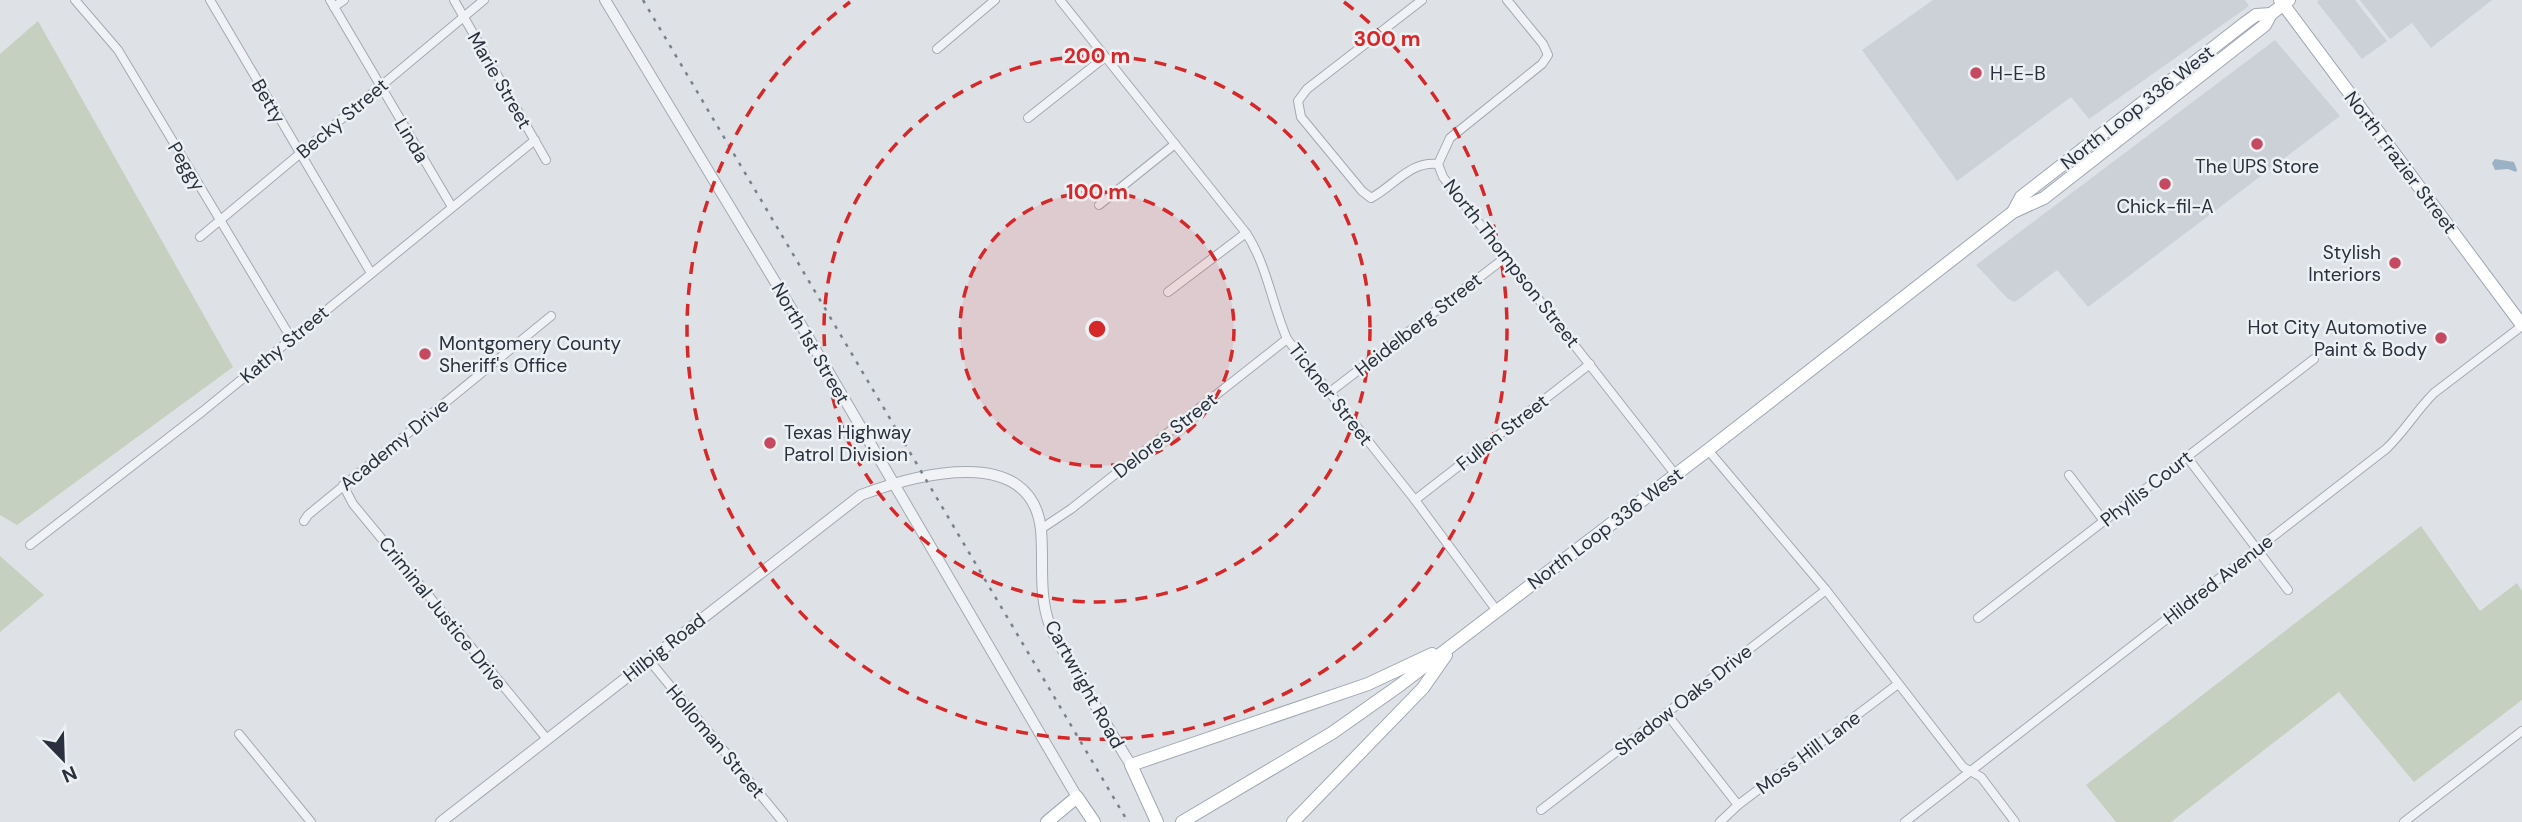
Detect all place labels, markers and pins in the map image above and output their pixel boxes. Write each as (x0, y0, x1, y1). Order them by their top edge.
place label: H-E-B (1990, 61, 2046, 86)
marker: H-E-B (1968, 65, 1984, 81)
marker: The UPS Store (2249, 136, 2265, 152)
place label: The UPS Store (2195, 154, 2319, 179)
marker: Chick-fil-A (2157, 176, 2173, 192)
place label: Chick-fil-A (2116, 194, 2214, 219)
place label: Stylish Interiors (2308, 240, 2381, 287)
marker: Stylish Interiors (2387, 255, 2403, 271)
place label: Hot City Automotive Paint & Body (2248, 315, 2427, 362)
centre of rings (1085, 317, 1109, 341)
marker: Hot City Automotive Paint & Body (2433, 330, 2449, 346)
place label: Montgomery County Sheriff's Office (439, 331, 622, 378)
marker: Montgomery County Sheriff's Office (417, 346, 433, 362)
place label: Texas Highway Patrol Division (784, 420, 912, 467)
marker: Texas Highway Patrol Division (762, 435, 778, 451)

